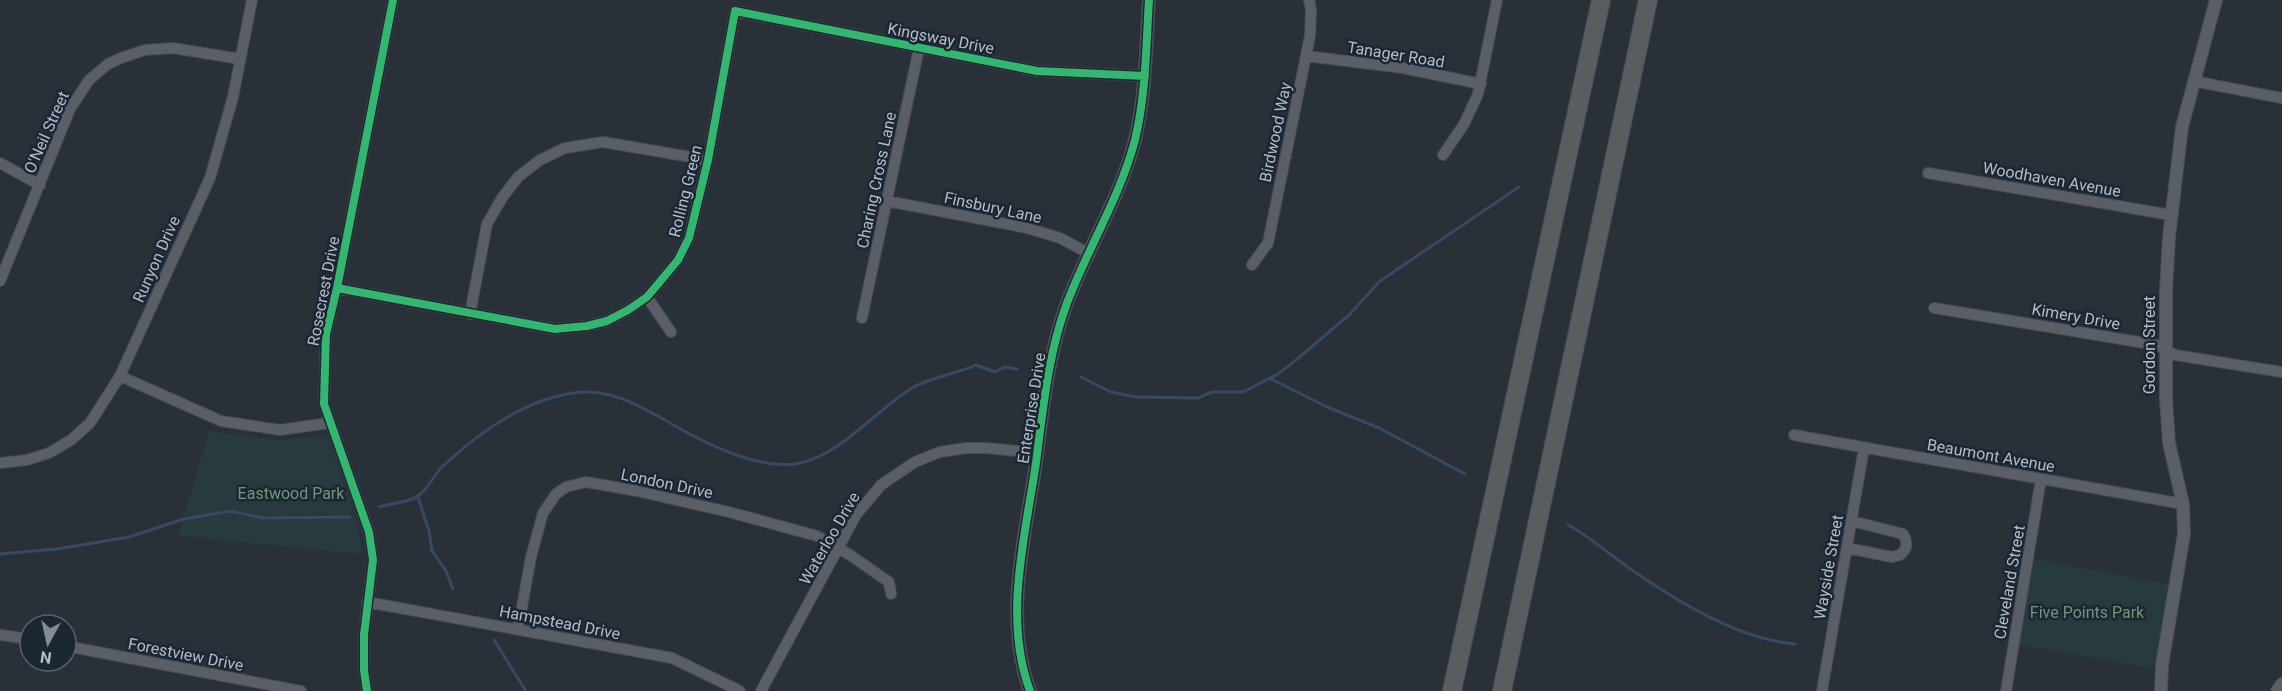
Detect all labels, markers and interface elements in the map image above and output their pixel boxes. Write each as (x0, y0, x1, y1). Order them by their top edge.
street label: Kingsway Drive (886, 19, 996, 58)
street label: Tanager Road (1346, 37, 1446, 72)
street label: Birdwood Way (1256, 80, 1295, 184)
street label: O'Neil Street (20, 88, 73, 176)
street label: Charing Cross Lane (853, 110, 900, 250)
street label: Rolling Green (665, 143, 706, 239)
street label: Woodhaven Avenue (1981, 158, 2122, 201)
street label: Finsbury Lane (942, 188, 1043, 227)
street label: Runyon Drive (129, 213, 184, 305)
street label: Rosecrest Drive (304, 235, 343, 348)
street label: Gordon Street (2140, 296, 2159, 394)
street label: Kimery Drive (2030, 299, 2122, 334)
street label: Enterprise Drive (1013, 351, 1050, 465)
street label: Beaumont Avenue (1925, 435, 2056, 476)
street label: London Drive (619, 464, 715, 502)
park label: Eastwood Park (238, 484, 345, 503)
street label: Waterloo Drive (795, 489, 864, 588)
street label: Wayside Street (1810, 513, 1847, 621)
street label: Cleveland Street (1990, 524, 2029, 641)
street label: Hampstead Drive (498, 601, 622, 644)
park label: Five Points Park (2030, 603, 2145, 622)
north arrow (18, 613, 78, 673)
street label: Forestview Drive (127, 634, 245, 675)
text: N (39, 647, 53, 668)

